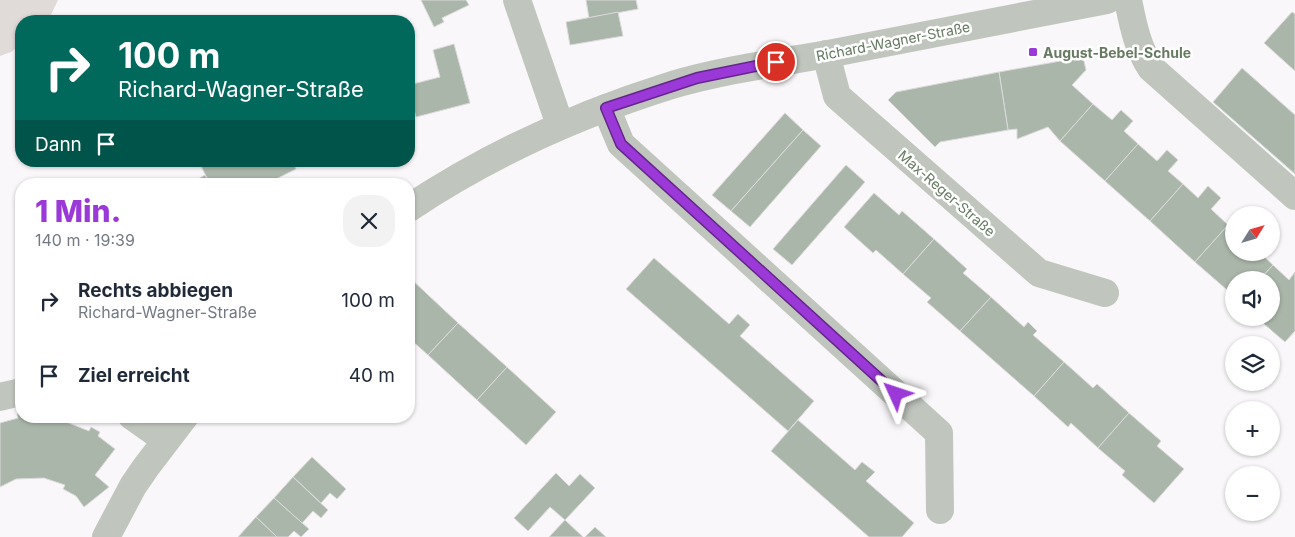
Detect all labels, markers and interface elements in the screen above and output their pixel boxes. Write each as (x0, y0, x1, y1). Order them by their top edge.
street label: Richard-Wagner-Straße (815, 18, 971, 64)
text: 100 m (118, 34, 221, 76)
icon: right (35, 35, 100, 100)
pin (755, 41, 797, 83)
place label: August-Bebel-Schule (1043, 44, 1191, 61)
marker: August-Bebel-Schule (1027, 46, 1039, 58)
icon: arrive (762, 48, 790, 76)
text: Richard-Wagner-Straße (118, 76, 364, 102)
icon: arrive (92, 130, 120, 158)
text: Dann (35, 133, 82, 156)
street label: Max-Reger-Straße (895, 146, 999, 240)
text: 1 Min. (35, 193, 121, 229)
button: close (343, 195, 395, 247)
north arrow (1225, 206, 1280, 261)
map controls (1225, 206, 1280, 521)
text: 140 m · 19:39 (35, 230, 135, 250)
button: sound (1225, 271, 1280, 326)
text: Rechts abbiegen (78, 279, 233, 302)
icon: right (35, 287, 63, 315)
text: 100 m (341, 289, 395, 312)
text: Richard-Wagner-Straße (78, 302, 257, 322)
button: layers (1225, 336, 1280, 391)
icon: arrive (35, 362, 63, 390)
text: Ziel erreicht (78, 364, 190, 387)
text: 40 m (349, 364, 395, 387)
position arrow (869, 367, 921, 419)
button: + (1225, 401, 1280, 456)
button: − (1225, 466, 1280, 521)

